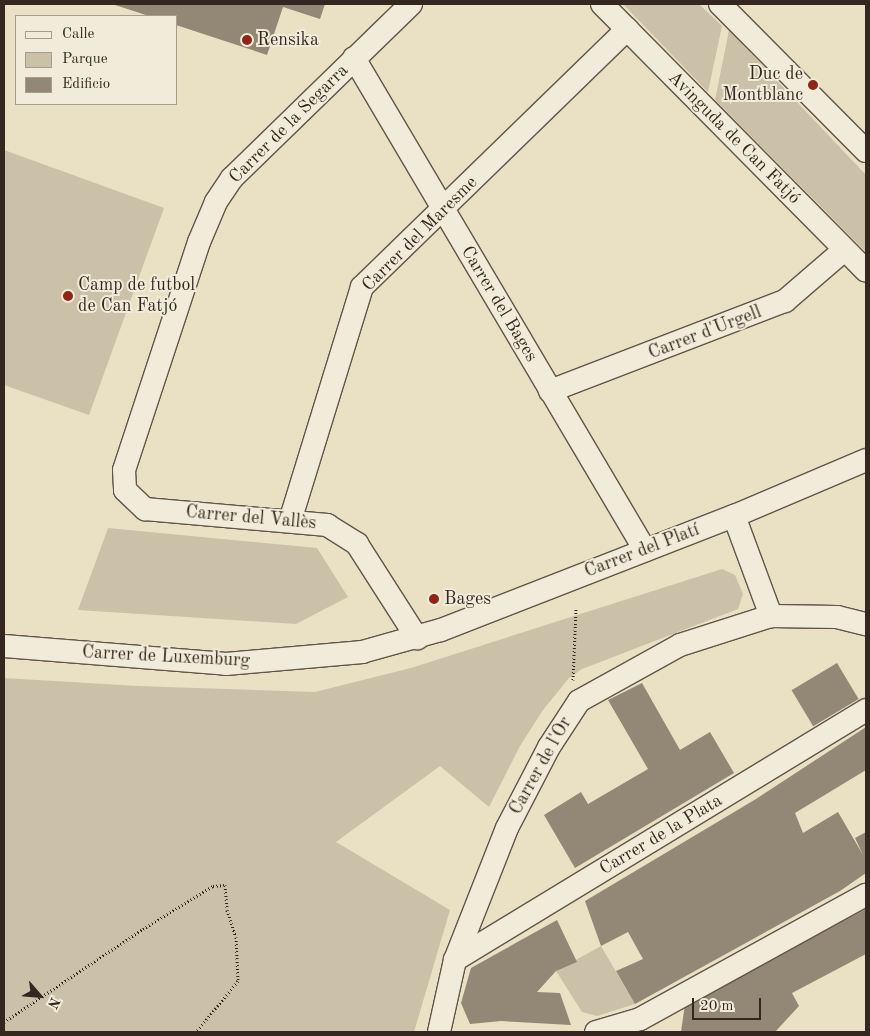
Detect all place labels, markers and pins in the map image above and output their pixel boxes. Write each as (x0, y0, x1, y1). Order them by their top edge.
place label: Rensika (257, 29, 319, 51)
marker: Rensika (241, 34, 253, 46)
place label: Duc de Montblanc (722, 64, 803, 106)
marker: Duc de Montblanc (807, 79, 819, 91)
place label: Camp de futbol de Can Fatjó (78, 275, 195, 318)
marker: Camp de futbol de Can Fatjó (62, 290, 74, 302)
place label: Bages (444, 588, 491, 610)
marker: Bages (428, 593, 440, 605)

